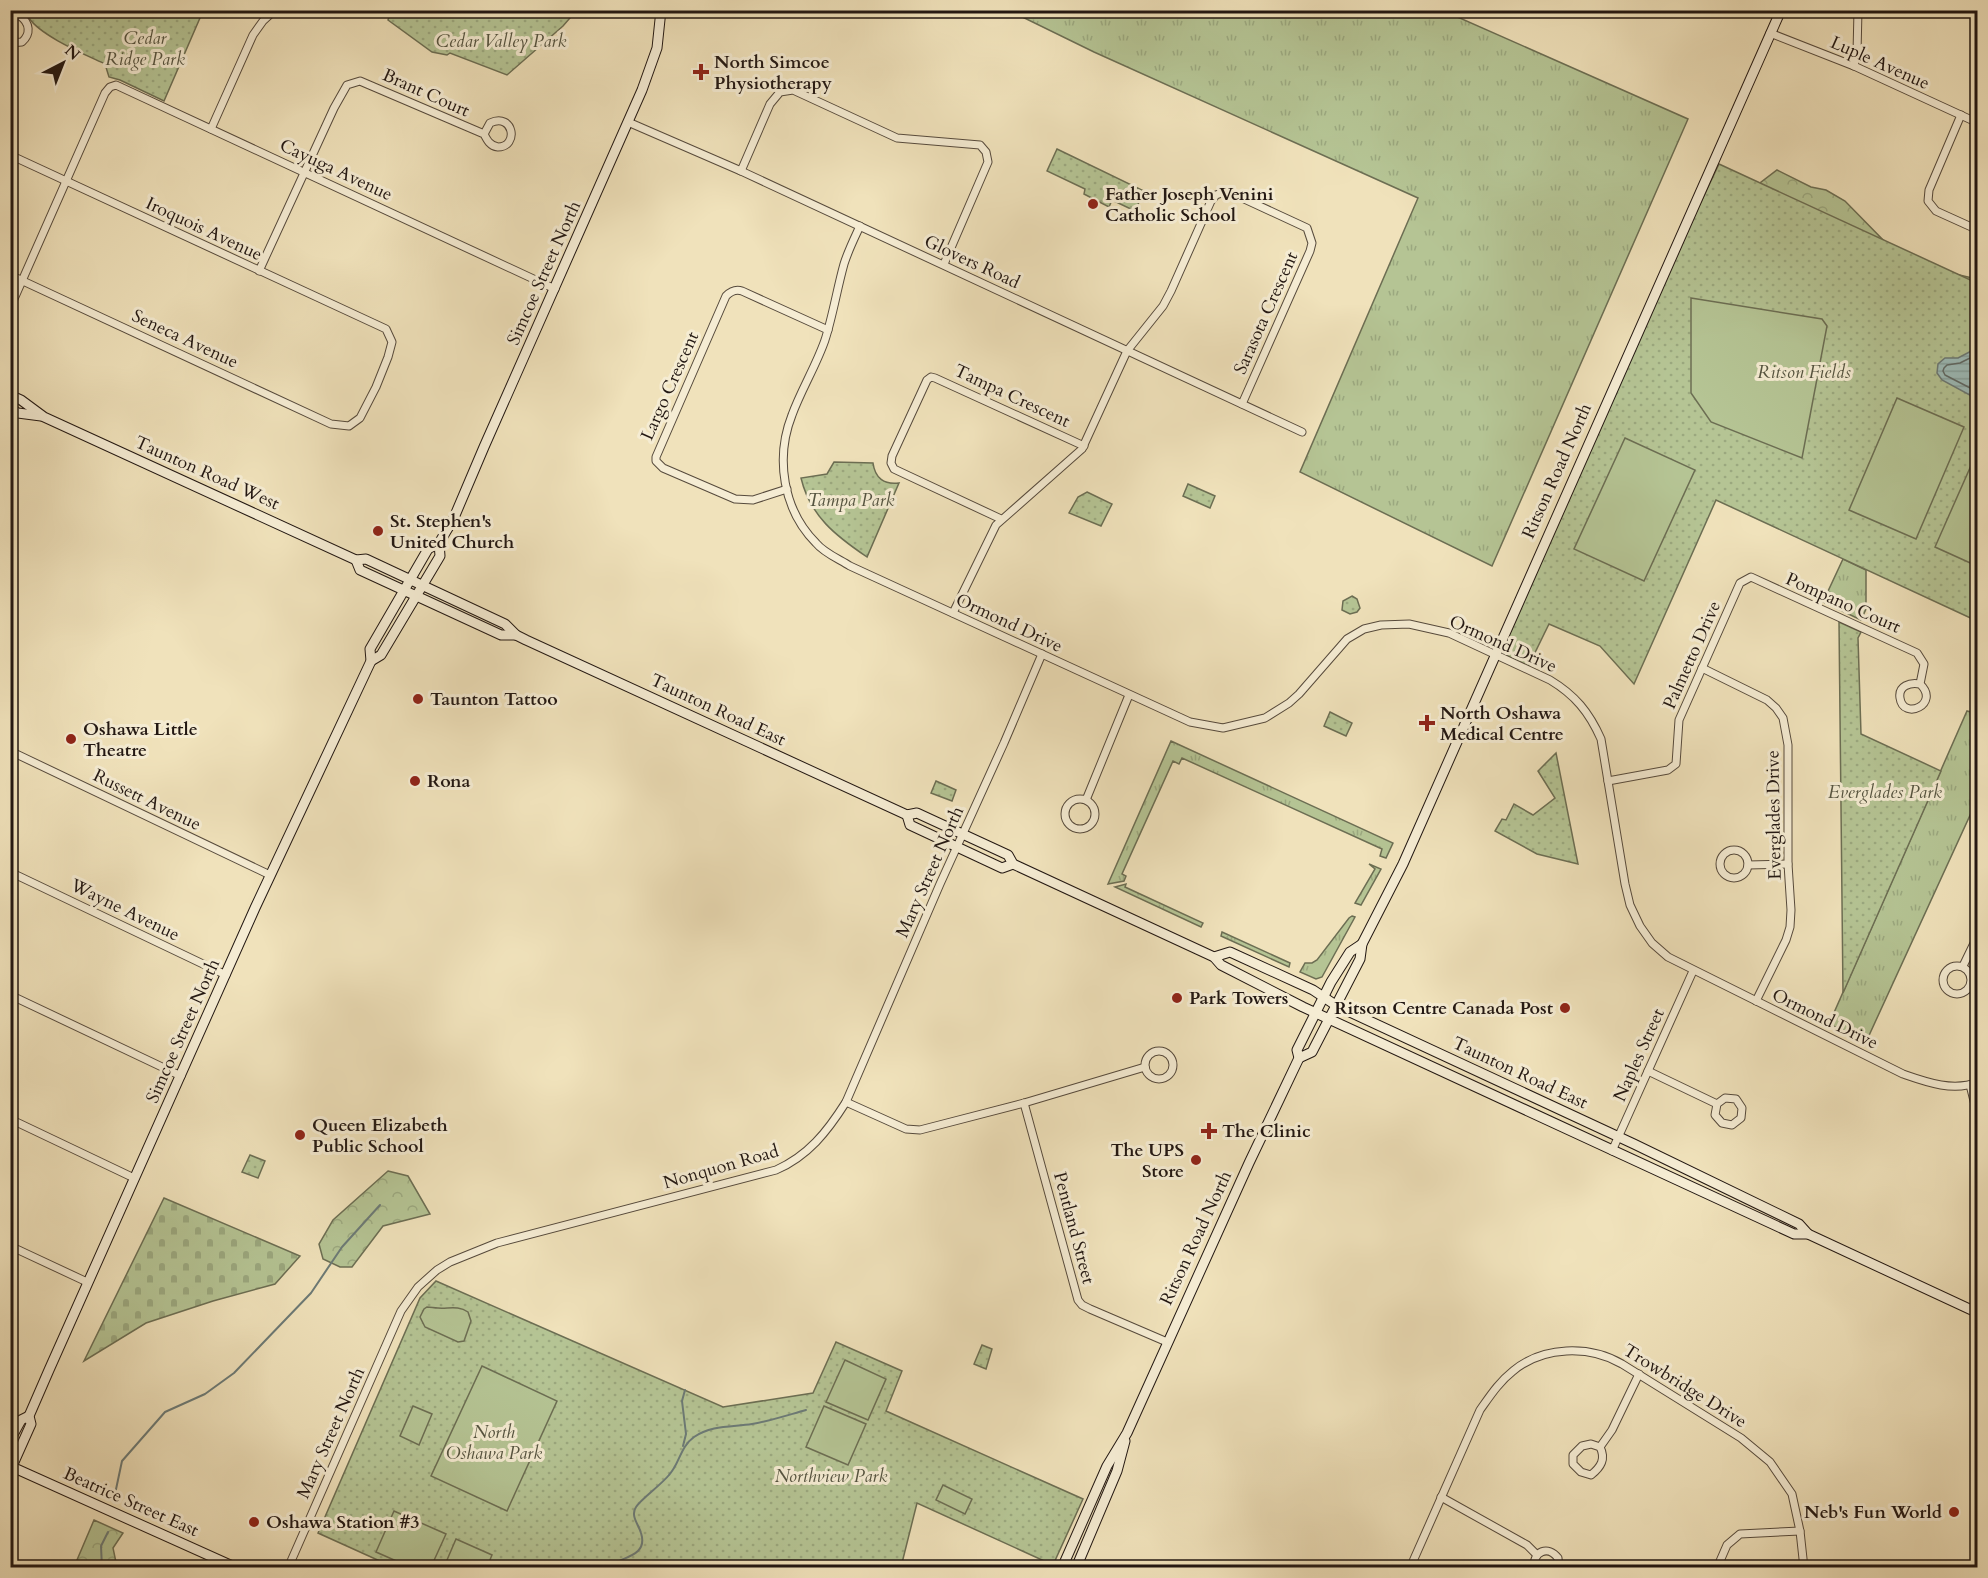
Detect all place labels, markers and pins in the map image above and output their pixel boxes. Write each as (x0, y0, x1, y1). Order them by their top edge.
place label: North Simcoe Physiotherapy (714, 50, 833, 96)
marker: North Simcoe Physiotherapy (692, 63, 710, 81)
place label: Father Joseph Venini Catholic School (1105, 182, 1274, 228)
marker: Father Joseph Venini Catholic School (1086, 197, 1100, 211)
place label: St. Stephen's United Church (390, 509, 514, 555)
marker: St. Stephen's United Church (371, 524, 385, 538)
place label: Taunton Tattoo (430, 687, 558, 712)
marker: Taunton Tattoo (411, 692, 425, 706)
place label: North Oshawa Medical Centre (1440, 701, 1564, 747)
marker: North Oshawa Medical Centre (1418, 714, 1436, 732)
place label: Oshawa Little Theatre (83, 717, 198, 763)
marker: Oshawa Little Theatre (64, 732, 78, 746)
place label: Rona (427, 769, 471, 794)
marker: Rona (408, 774, 422, 788)
place label: Park Towers (1189, 986, 1288, 1011)
marker: Park Towers (1170, 991, 1184, 1005)
place label: Ritson Centre Canada Post (1334, 996, 1554, 1021)
marker: Ritson Centre Canada Post (1558, 1001, 1572, 1015)
place label: Queen Elizabeth Public School (312, 1113, 448, 1159)
place label: The Clinic (1222, 1119, 1311, 1144)
marker: The Clinic (1200, 1122, 1218, 1140)
marker: Queen Elizabeth Public School (293, 1128, 307, 1142)
place label: The UPS Store (1111, 1138, 1184, 1184)
marker: The UPS Store (1189, 1153, 1203, 1167)
place label: Neb's Fun World (1804, 1500, 1943, 1525)
marker: Neb's Fun World (1947, 1505, 1961, 1519)
place label: Oshawa Station #3 (266, 1510, 420, 1535)
marker: Oshawa Station #3 (247, 1515, 261, 1529)

